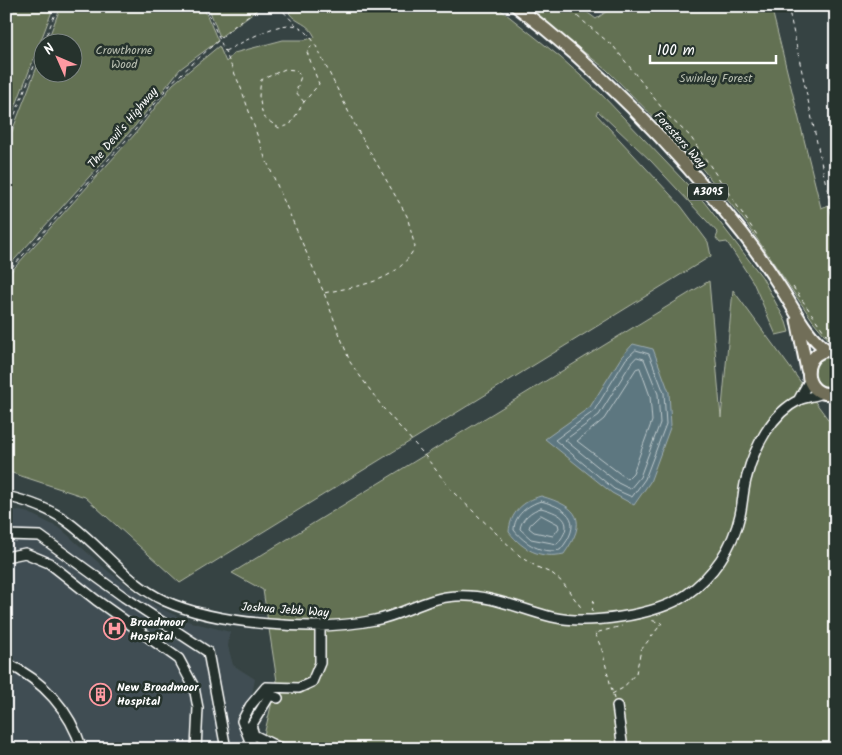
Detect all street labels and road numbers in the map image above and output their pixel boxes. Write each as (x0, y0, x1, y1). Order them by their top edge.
street label: The Devil's Highway (83, 83, 163, 173)
street label: Foresters Way (649, 107, 711, 173)
road number: A3095 (688, 183, 728, 200)
street label: Joshua Jebb Way (240, 597, 330, 623)

